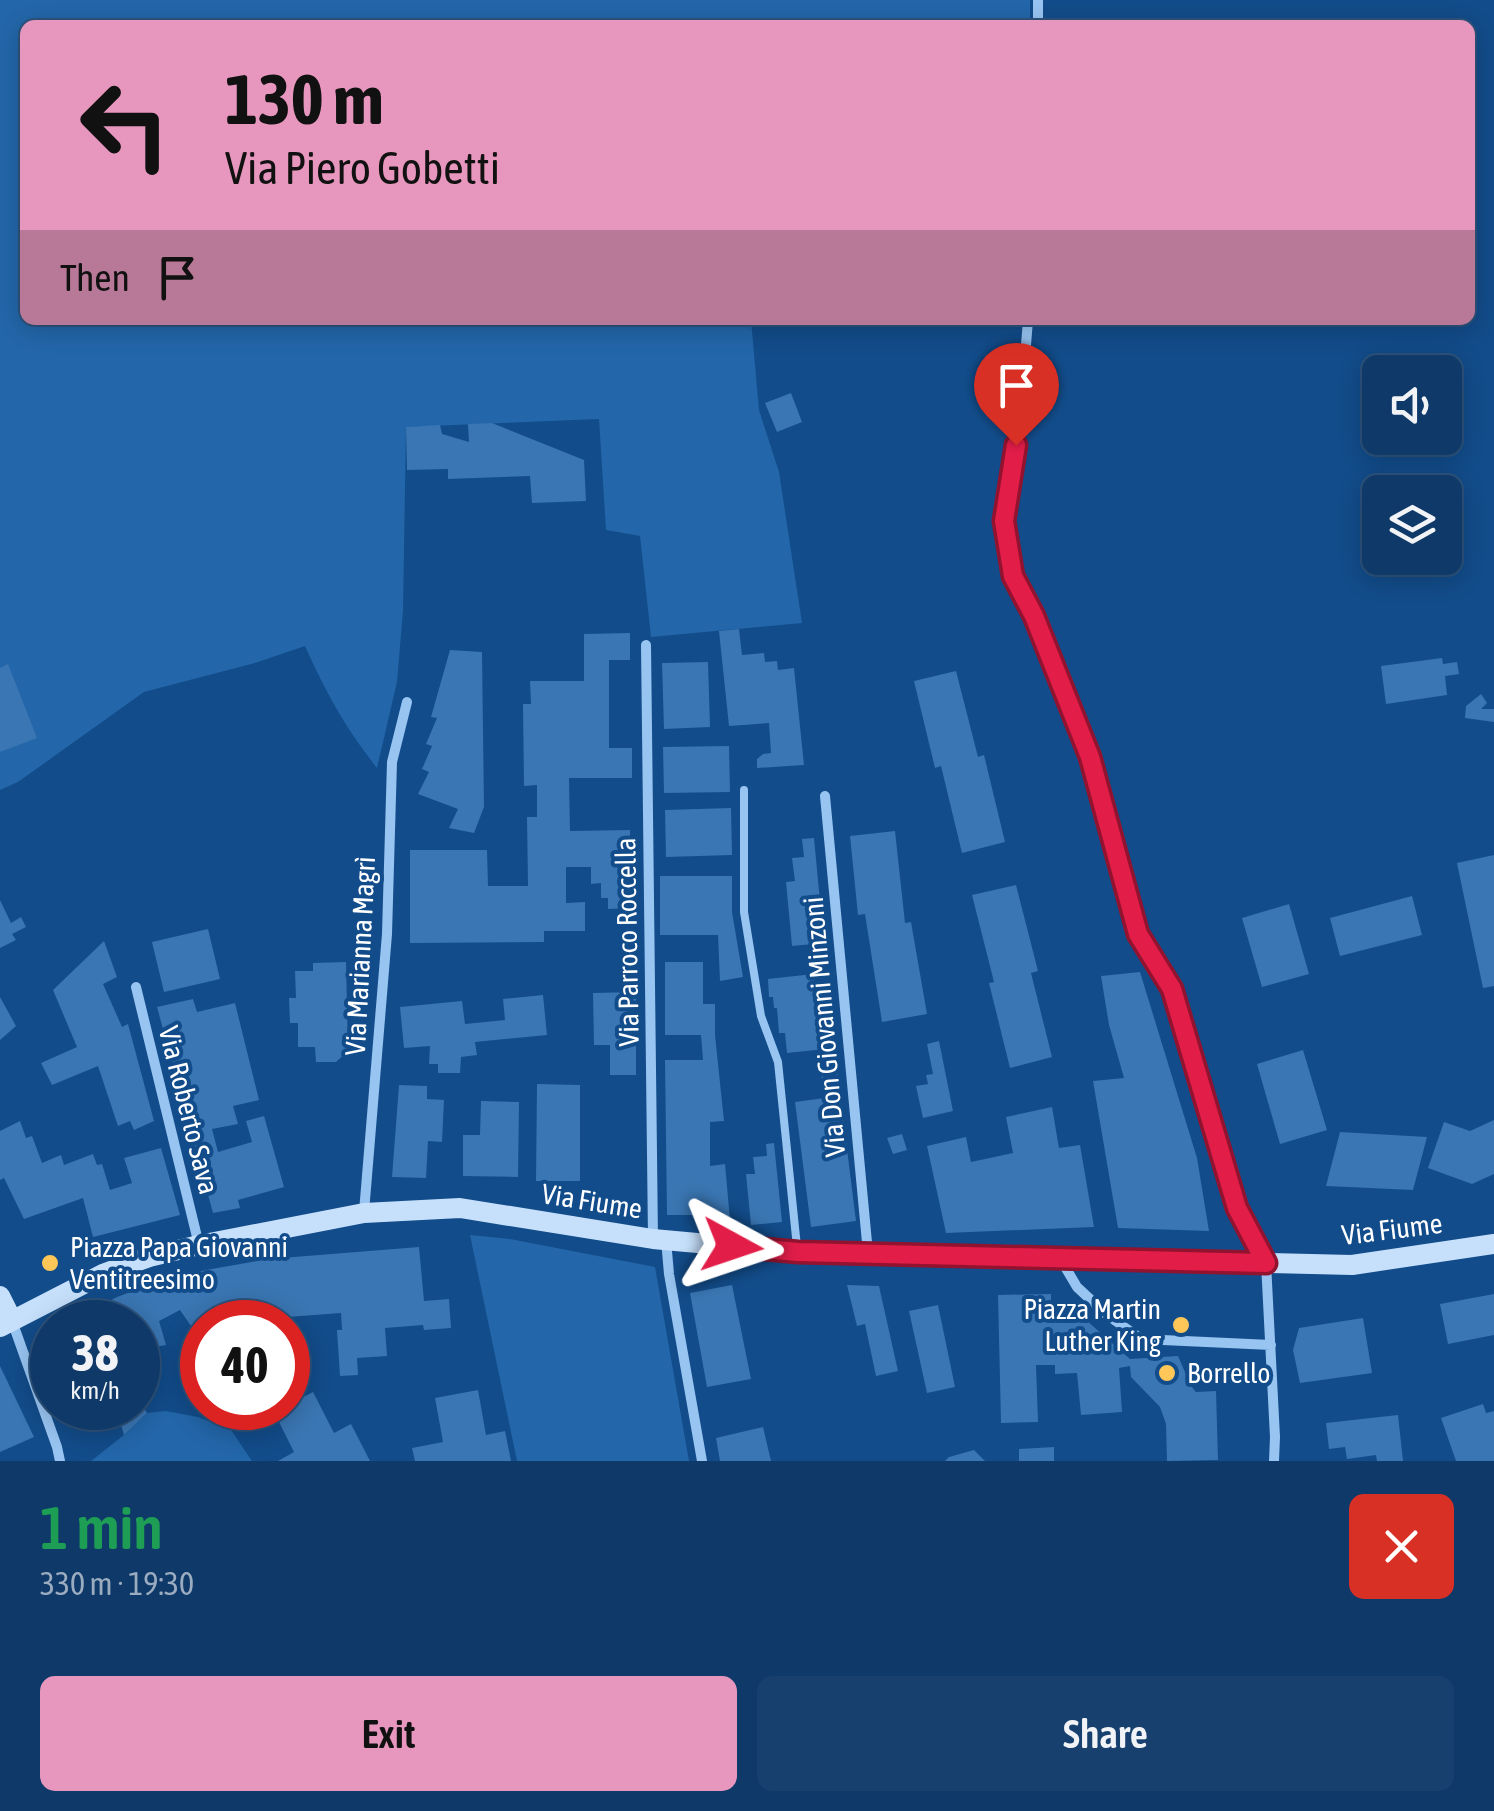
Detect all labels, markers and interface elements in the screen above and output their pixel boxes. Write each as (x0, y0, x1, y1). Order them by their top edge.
text: 130 m (225, 59, 384, 139)
icon: left (60, 60, 190, 190)
text: Via Piero Gobetti (225, 142, 500, 194)
icon: arrive (150, 250, 205, 305)
text: Then (60, 256, 130, 299)
pin (974, 343, 1059, 446)
map controls (1362, 355, 1462, 575)
button: sound (1362, 355, 1462, 455)
icon: arrive (989, 358, 1044, 413)
button: layers (1362, 475, 1462, 575)
street label: Via Parroco Roccella (609, 837, 645, 1047)
street label: Via Marianna Magrì (339, 856, 381, 1056)
street label: Via Don Giovanni Minzoni (797, 896, 851, 1158)
street label: Via Roberto Sava (153, 1023, 225, 1197)
street label: Via Fiume (540, 1177, 644, 1225)
position arrow (680, 1194, 784, 1298)
street label: Via Fiume (1340, 1207, 1444, 1251)
place label: Piazza Papa Giovanni Ventitreesimo (70, 1231, 288, 1295)
marker: Piazza Papa Giovanni Ventitreesimo (39, 1252, 61, 1274)
place label: Piazza Martin Luther King (1024, 1293, 1161, 1357)
speed limit sign: 40 (180, 1300, 310, 1430)
marker: Piazza Martin Luther King (1170, 1314, 1192, 1336)
text: 38 (71, 1324, 118, 1382)
place label: Borrello (1187, 1357, 1270, 1389)
marker: Borrello (1156, 1362, 1178, 1384)
text: km/h (70, 1376, 120, 1404)
text: 1 min (40, 1493, 163, 1562)
button: close (1349, 1494, 1454, 1599)
text: 330 m · 19:30 (40, 1565, 194, 1602)
button: Exit (40, 1676, 737, 1791)
button: Share (757, 1676, 1454, 1791)

